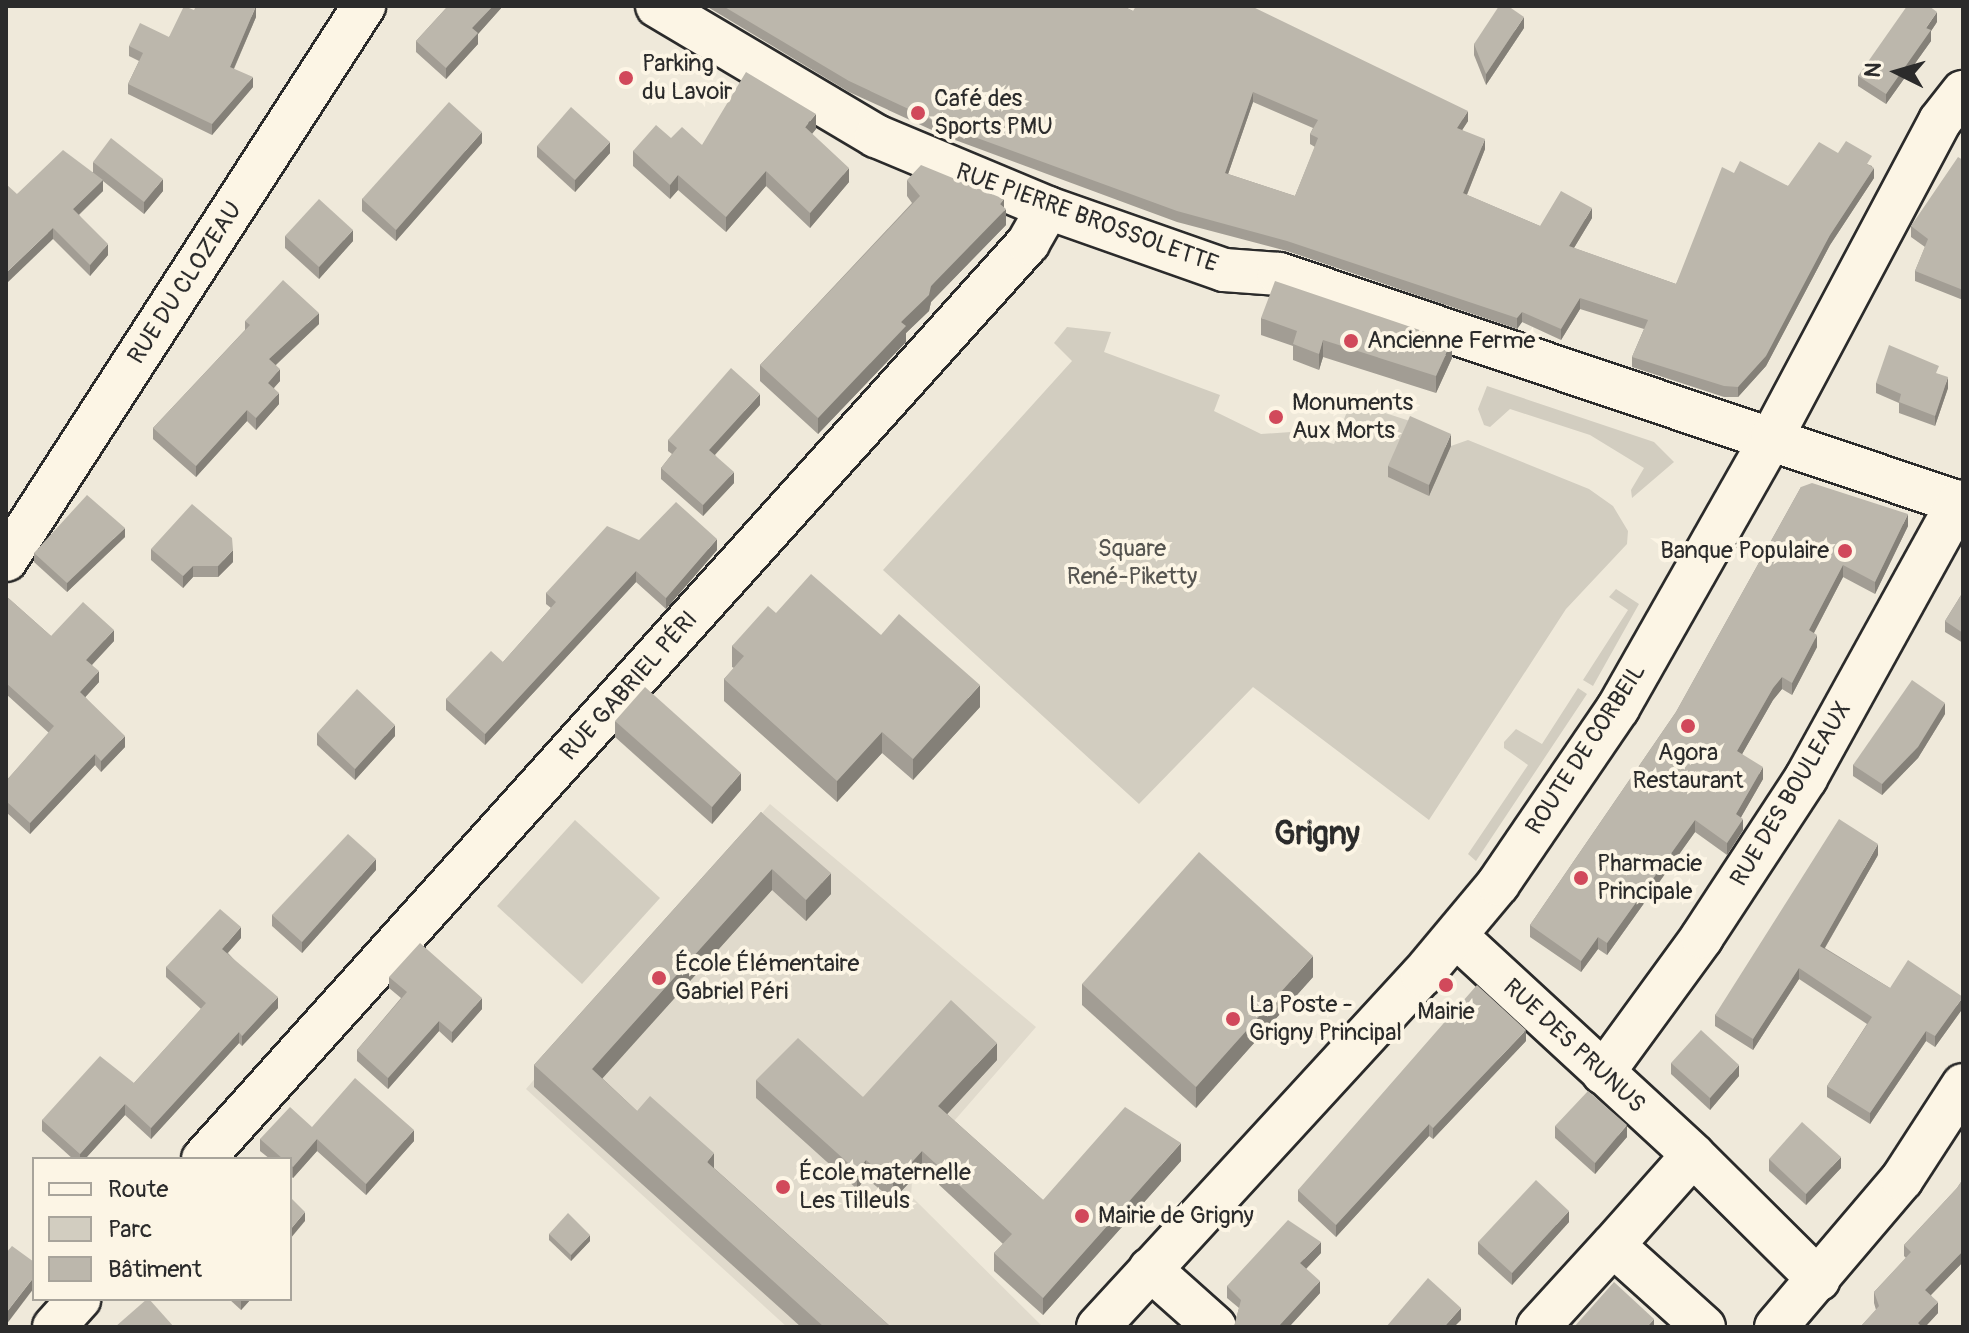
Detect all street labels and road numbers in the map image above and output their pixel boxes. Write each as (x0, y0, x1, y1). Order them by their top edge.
street label: RUE PIERRE BROSSOLETTE (952, 157, 1222, 279)
street label: RUE DU CLOZEAU (122, 197, 248, 369)
street label: RUE GABRIEL PÉRI (554, 605, 704, 767)
street label: ROUTE DE CORBEIL (1520, 658, 1652, 840)
street label: RUE DES BOULEAUX (1725, 697, 1857, 891)
street label: RUE DES PRUNUS (1497, 973, 1651, 1119)

